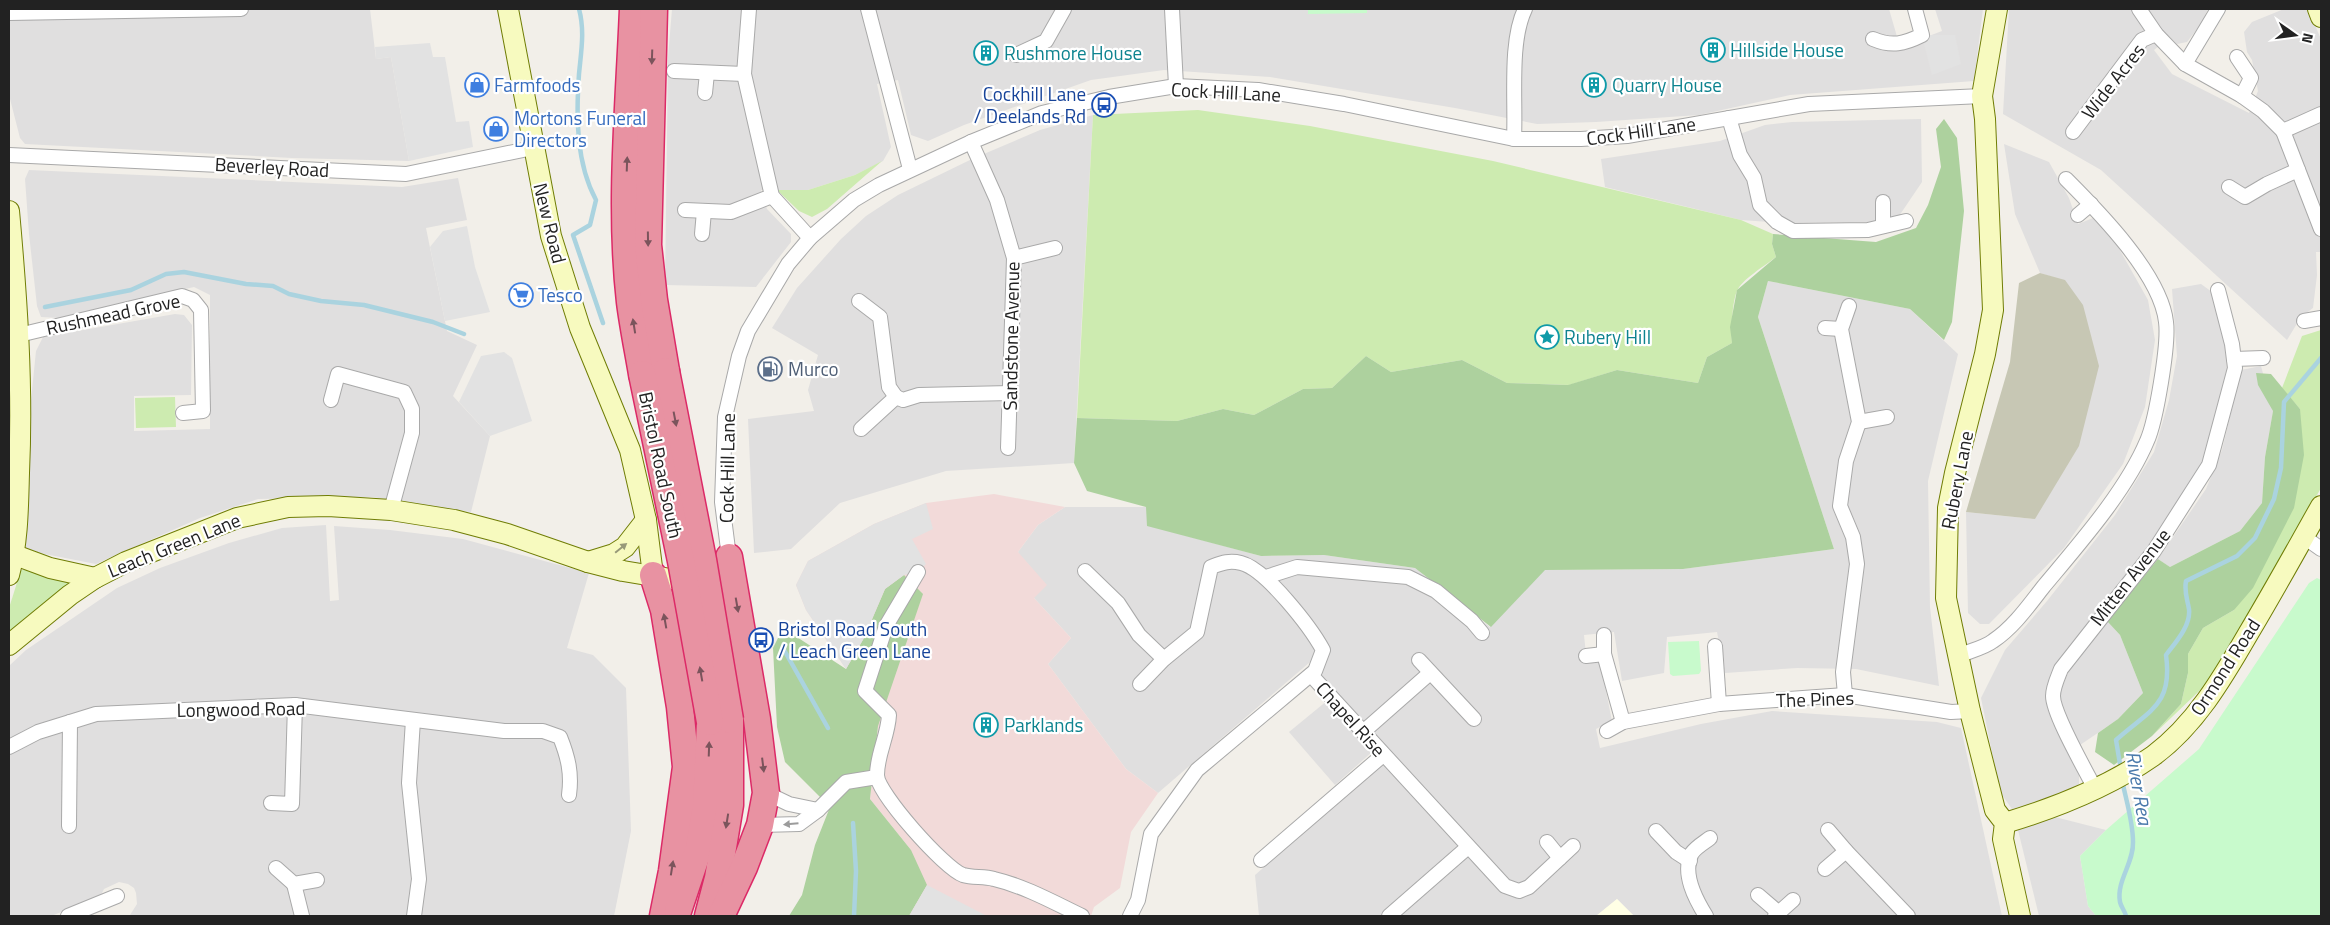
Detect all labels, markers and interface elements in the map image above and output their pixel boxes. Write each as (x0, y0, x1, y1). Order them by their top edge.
north arrow (2270, 10, 2320, 60)
text: N (2297, 31, 2319, 46)
place label: Hillside House (1730, 35, 1844, 64)
building icon: Hillside House (1700, 37, 1726, 63)
street label: Wide Acres (2074, 37, 2152, 125)
place label: Rushmore House (1004, 38, 1142, 67)
building icon: Rushmore House (973, 40, 999, 66)
one-way arrow (648, 50, 656, 66)
place label: Farmfoods (494, 70, 581, 99)
place label: Quarry House (1612, 70, 1722, 99)
shop icon: Farmfoods (464, 72, 490, 98)
building icon: Quarry House (1581, 72, 1607, 98)
street label: Cock Hill Lane (1170, 74, 1282, 109)
place label: Cockhill Lane / Deelands Rd (974, 79, 1086, 130)
bus stop icon: Cockhill Lane / Deelands Rd (1091, 92, 1117, 118)
place label: Mortons Funeral Directors (514, 103, 646, 154)
street label: Cock Hill Lane (1584, 108, 1697, 153)
shop icon: Mortons Funeral Directors (483, 116, 509, 142)
street label: Beverley Road (214, 149, 330, 184)
one-way arrow (624, 156, 632, 172)
street label: New Road (526, 180, 574, 266)
one-way arrow (644, 231, 652, 247)
street label: Sandstone Avenue (995, 261, 1026, 411)
place label: Tesco (538, 280, 583, 309)
supermarket icon: Tesco (508, 282, 534, 308)
street label: Rushmead Grove (43, 285, 183, 342)
one-way arrow (629, 318, 637, 334)
place label: Rubery Hill (1564, 322, 1651, 351)
place icon: Rubery Hill (1534, 324, 1560, 350)
place label: Murco (788, 354, 839, 383)
fuel station icon: Murco (757, 356, 783, 382)
street label: Bristol Road South (632, 389, 691, 541)
one-way arrow (671, 412, 679, 427)
street label: Cock Hill Lane (711, 413, 742, 523)
street label: Rubery Lane (1933, 428, 1980, 532)
street label: Leach Green Lane (103, 505, 245, 584)
street label: Mitten Avenue (2082, 522, 2177, 632)
one-way arrow (615, 542, 628, 553)
one-way arrow (734, 597, 742, 613)
street label: Ormond Road (2182, 612, 2267, 721)
one-way arrow (661, 613, 669, 629)
place label: Bristol Road South / Leach Green Lane (778, 614, 931, 665)
bus stop icon: Bristol Road South / Leach Green Lane (748, 627, 774, 653)
one-way arrow (697, 665, 705, 681)
street label: Chapel Rise (1310, 675, 1393, 763)
street label: The Pines (1775, 683, 1855, 714)
street label: Longwood Road (176, 693, 306, 724)
place label: Parklands (1004, 710, 1084, 739)
building icon: Parklands (973, 712, 999, 738)
one-way arrow (705, 741, 713, 757)
water label: River Rea (2118, 748, 2161, 828)
one-way arrow (759, 757, 767, 773)
one-way arrow (723, 813, 731, 829)
one-way arrow (783, 820, 799, 828)
one-way arrow (669, 860, 677, 876)

